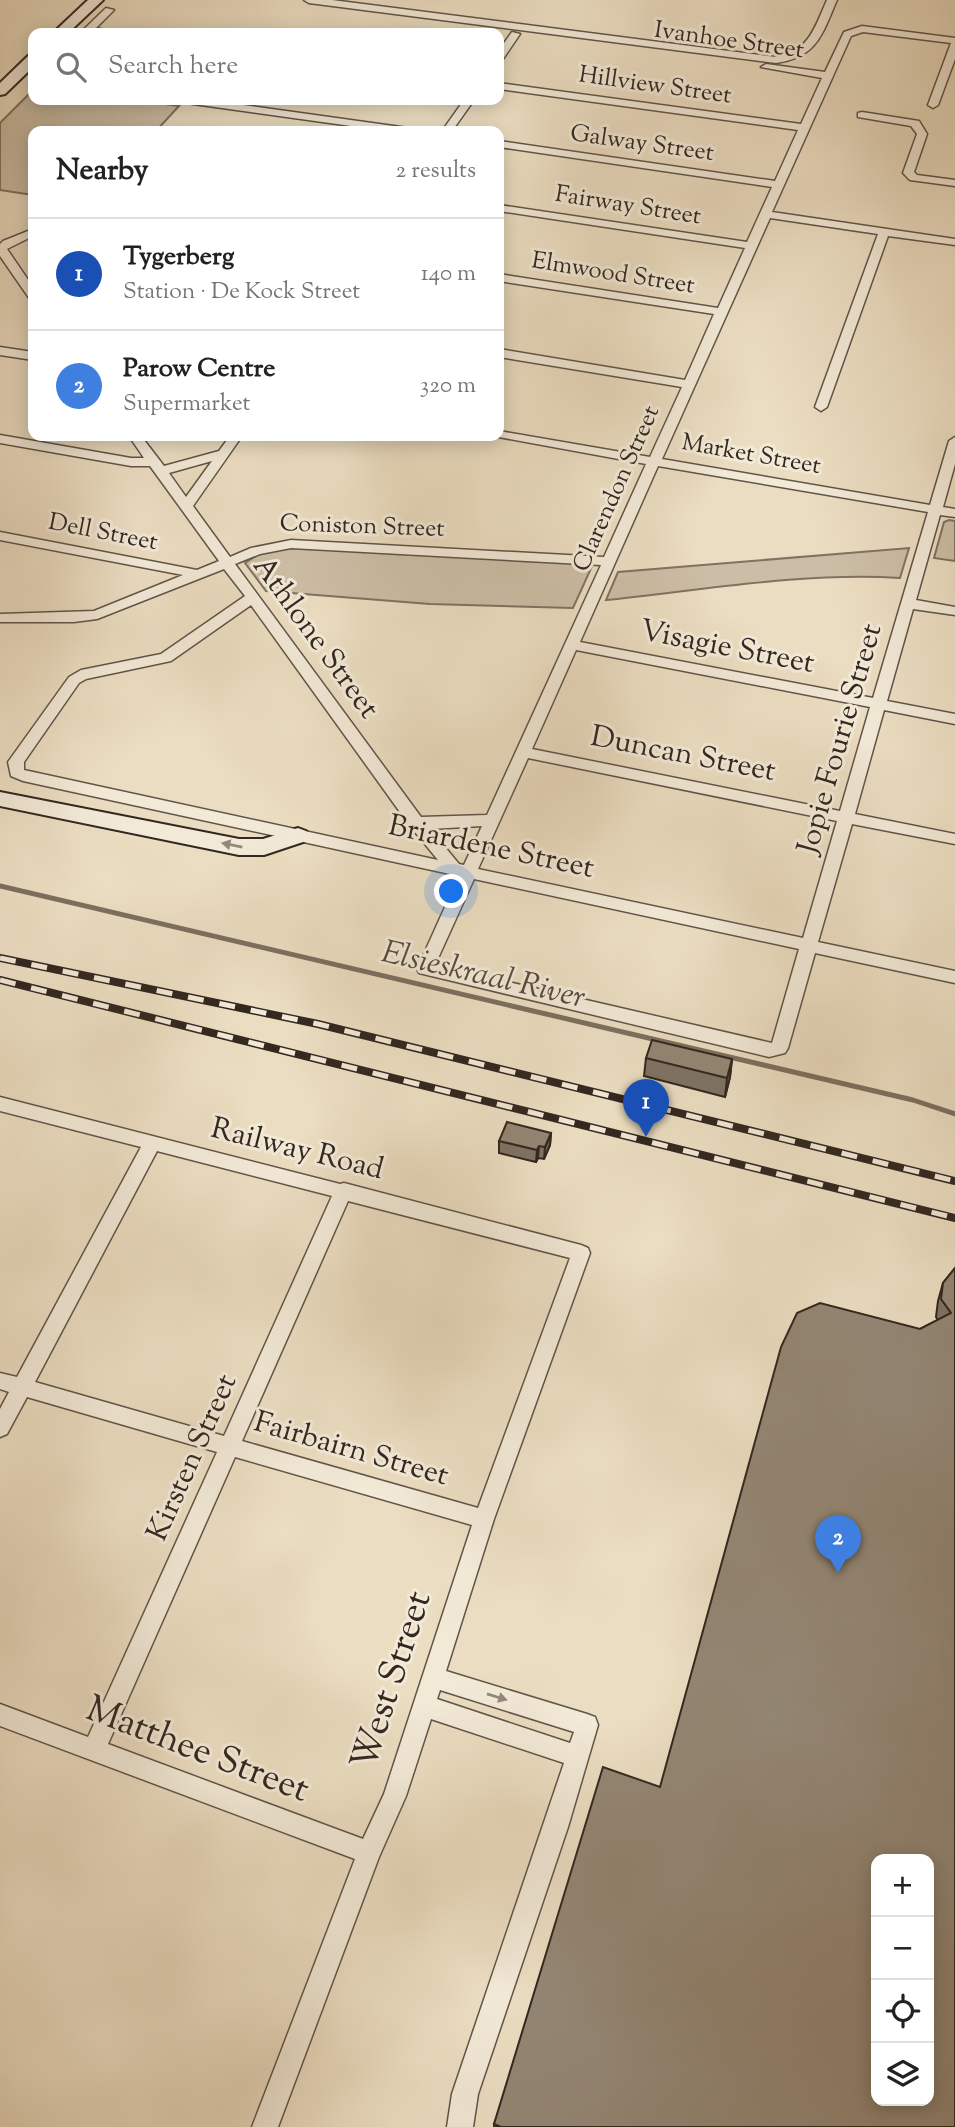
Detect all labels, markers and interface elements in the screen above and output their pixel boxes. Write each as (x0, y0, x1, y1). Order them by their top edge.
street label: Ivanhoe Street (652, 14, 806, 68)
search box (28, 28, 504, 105)
icon: search (52, 48, 90, 86)
text: Search here (108, 48, 238, 85)
street label: Hillview Street (576, 58, 734, 114)
street label: Galway Street (568, 117, 716, 171)
text: Nearby (56, 150, 148, 193)
text: 2 results (396, 155, 476, 188)
street label: Fairway Street (553, 178, 703, 234)
text: Tygerberg (123, 239, 234, 276)
street label: Elmwood Street (529, 244, 697, 304)
text: 1 (75, 258, 83, 291)
text: 140 m (421, 258, 476, 291)
text: Station · De Kock Street (123, 276, 360, 309)
text: Parow Centre (123, 351, 275, 388)
text: 2 (74, 370, 84, 403)
text: 320 m (420, 370, 476, 403)
text: Supermarket (123, 388, 250, 421)
street label: Clarendon Street (565, 400, 669, 578)
street label: Market Street (679, 426, 823, 484)
street label: Dell Street (45, 506, 161, 560)
street label: Coniston Street (279, 507, 445, 547)
street label: Athlone Street (241, 548, 389, 728)
street label: Visagie Street (636, 610, 818, 686)
street label: Jopie Fourie Street (787, 619, 894, 861)
street label: Duncan Street (587, 716, 779, 794)
street label: Briardene Street (384, 805, 598, 891)
one-way arrow (221, 839, 243, 850)
your location (434, 874, 468, 908)
water label: Elsieskraal River (377, 930, 589, 1022)
pin: 1 (623, 1079, 669, 1137)
street label: Railway Road (206, 1108, 388, 1192)
street label: Kirsten Street (137, 1368, 249, 1548)
street label: Fairbairn Street (249, 1402, 453, 1498)
pin: 2 (815, 1515, 861, 1573)
street label: West Street (339, 1584, 447, 1777)
street label: Matthee Street (78, 1684, 317, 1818)
one-way arrow (487, 1692, 508, 1703)
map controls (871, 1854, 934, 2106)
button: + (871, 1854, 934, 1917)
button: − (871, 1917, 934, 1980)
button: locate (871, 1980, 934, 2043)
button: layers (871, 2043, 934, 2106)

